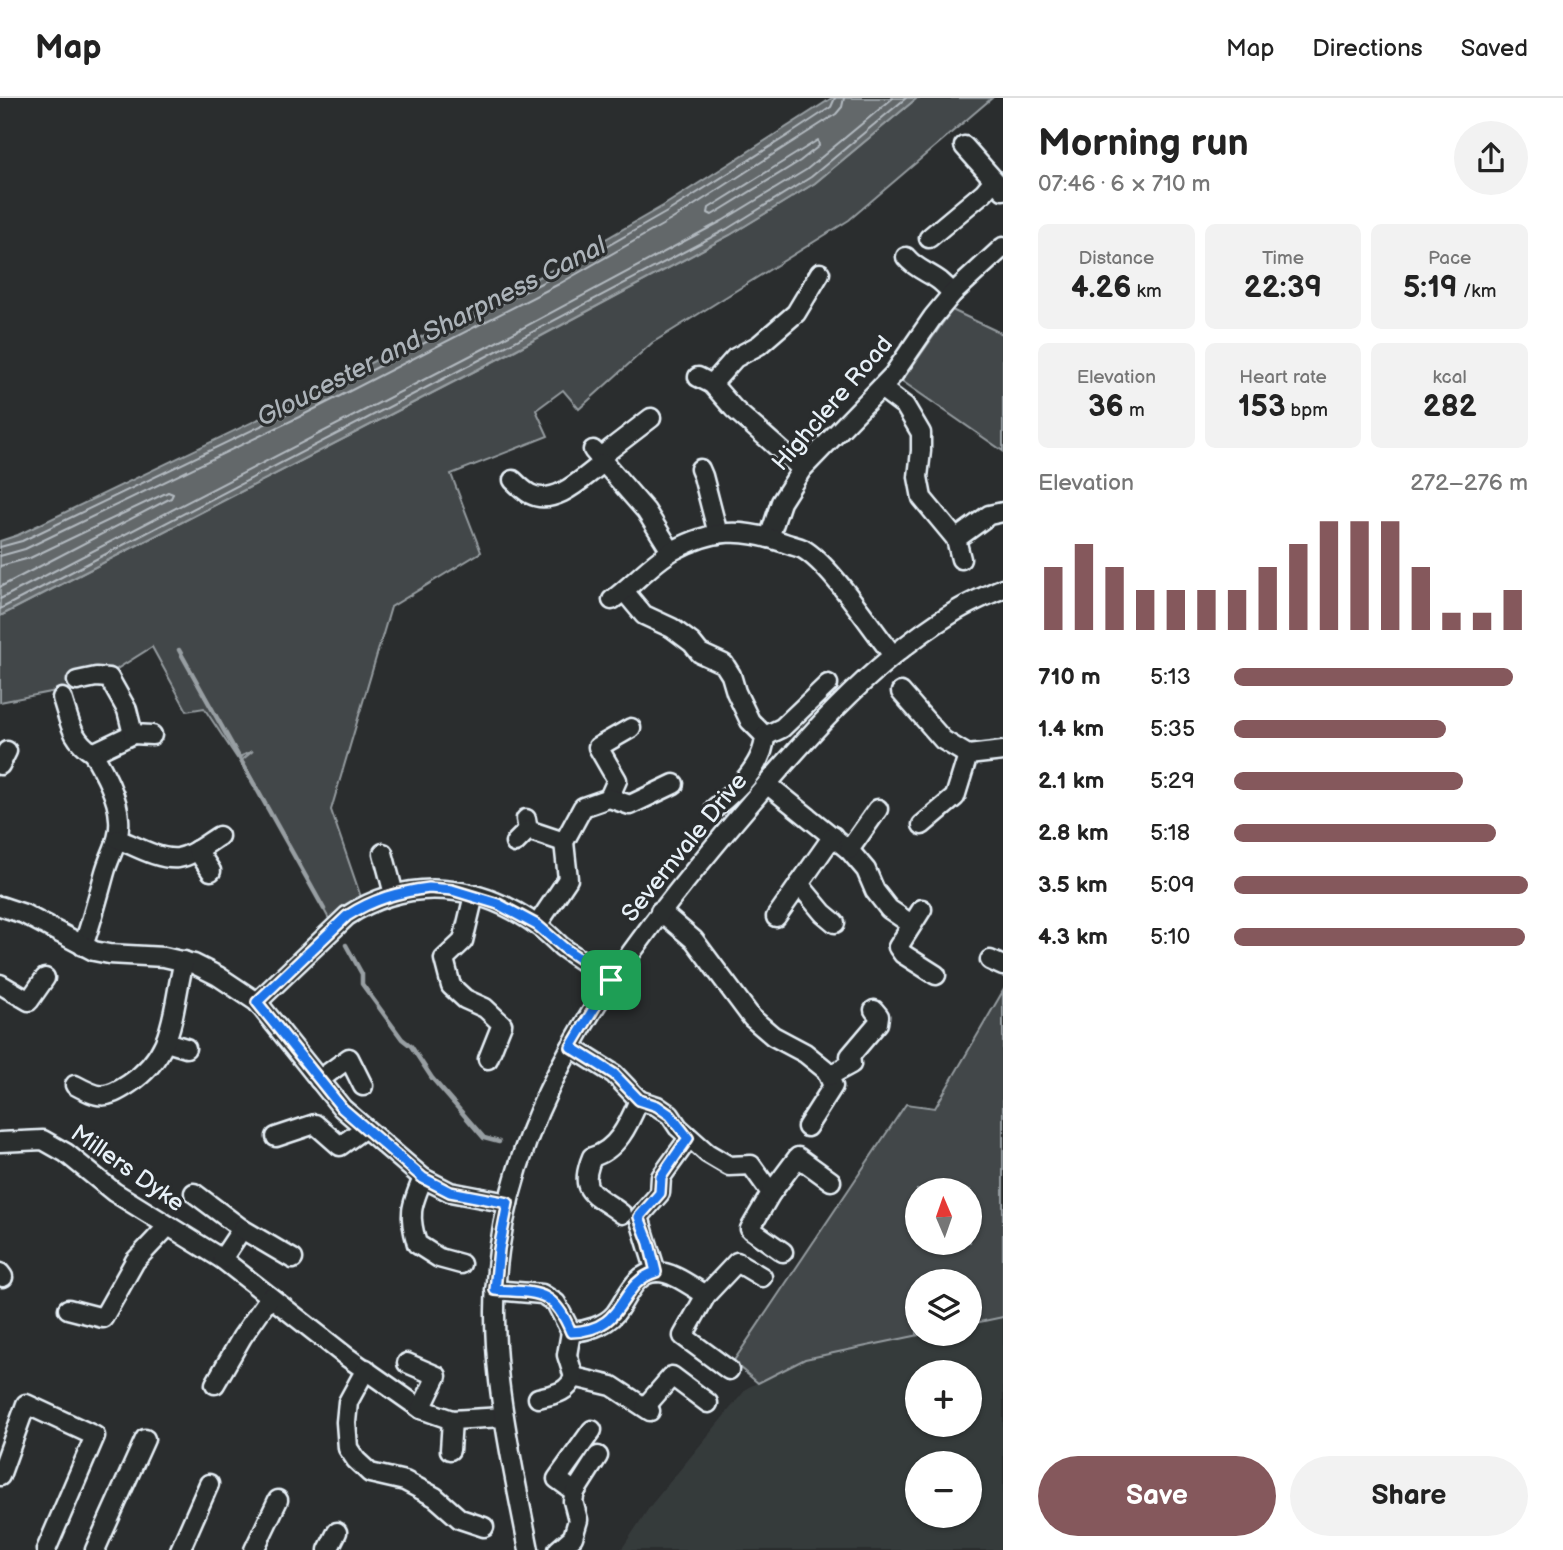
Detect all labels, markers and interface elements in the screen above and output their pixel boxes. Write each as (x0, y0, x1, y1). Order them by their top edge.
text: Map (35, 28, 101, 68)
text: Map (1226, 34, 1274, 63)
text: Directions (1312, 34, 1423, 63)
text: Saved (1461, 34, 1528, 63)
text: Morning run (1038, 121, 1249, 166)
button: share (1454, 121, 1528, 195)
text: 07:46 · 6 × 710 m (1038, 170, 1211, 198)
water label: Gloucester and Sharpness Canal (252, 230, 612, 434)
text: Distance (1078, 247, 1154, 270)
text: Time (1262, 247, 1304, 270)
text: Pace (1428, 247, 1471, 270)
text: 4.26 (1071, 270, 1131, 306)
text: 22:39 (1244, 270, 1322, 306)
text: 5:19 (1403, 270, 1458, 306)
text: km (1131, 280, 1162, 303)
text: /km (1458, 280, 1496, 303)
street label: Highclere Road (766, 330, 899, 477)
text: Elevation (1077, 366, 1156, 389)
text: Heart rate (1239, 366, 1327, 389)
text: kcal (1433, 366, 1467, 389)
text: 36 (1088, 389, 1124, 425)
text: 153 (1238, 389, 1285, 425)
text: 282 (1423, 389, 1477, 425)
text: m (1124, 399, 1145, 422)
text: bpm (1285, 399, 1328, 422)
text: Elevation (1038, 469, 1134, 497)
text: 272–276 m (1410, 469, 1528, 497)
text: 710 m (1038, 663, 1101, 691)
text: 5:13 (1150, 663, 1191, 691)
text: 1.4 km (1038, 715, 1104, 743)
text: 5:35 (1150, 715, 1195, 743)
street label: Severnvale Drive (615, 767, 753, 928)
text: 2.1 km (1038, 767, 1104, 795)
text: 5:29 (1150, 767, 1195, 795)
text: 2.8 km (1038, 819, 1109, 847)
text: 5:18 (1150, 819, 1190, 847)
text: 3.5 km (1038, 871, 1108, 899)
text: 5:09 (1150, 871, 1195, 899)
text: 4.3 km (1038, 923, 1108, 951)
text: 5:10 (1150, 923, 1190, 951)
pin (581, 950, 641, 1010)
icon: arrive (592, 961, 630, 999)
street label: Millers Dyke (65, 1119, 190, 1218)
north arrow (905, 1178, 982, 1255)
map controls (905, 1178, 982, 1528)
button: layers (905, 1269, 982, 1346)
button: + (905, 1360, 982, 1437)
button: − (905, 1451, 982, 1528)
button: Save (1038, 1456, 1276, 1536)
button: Share (1290, 1456, 1528, 1536)

